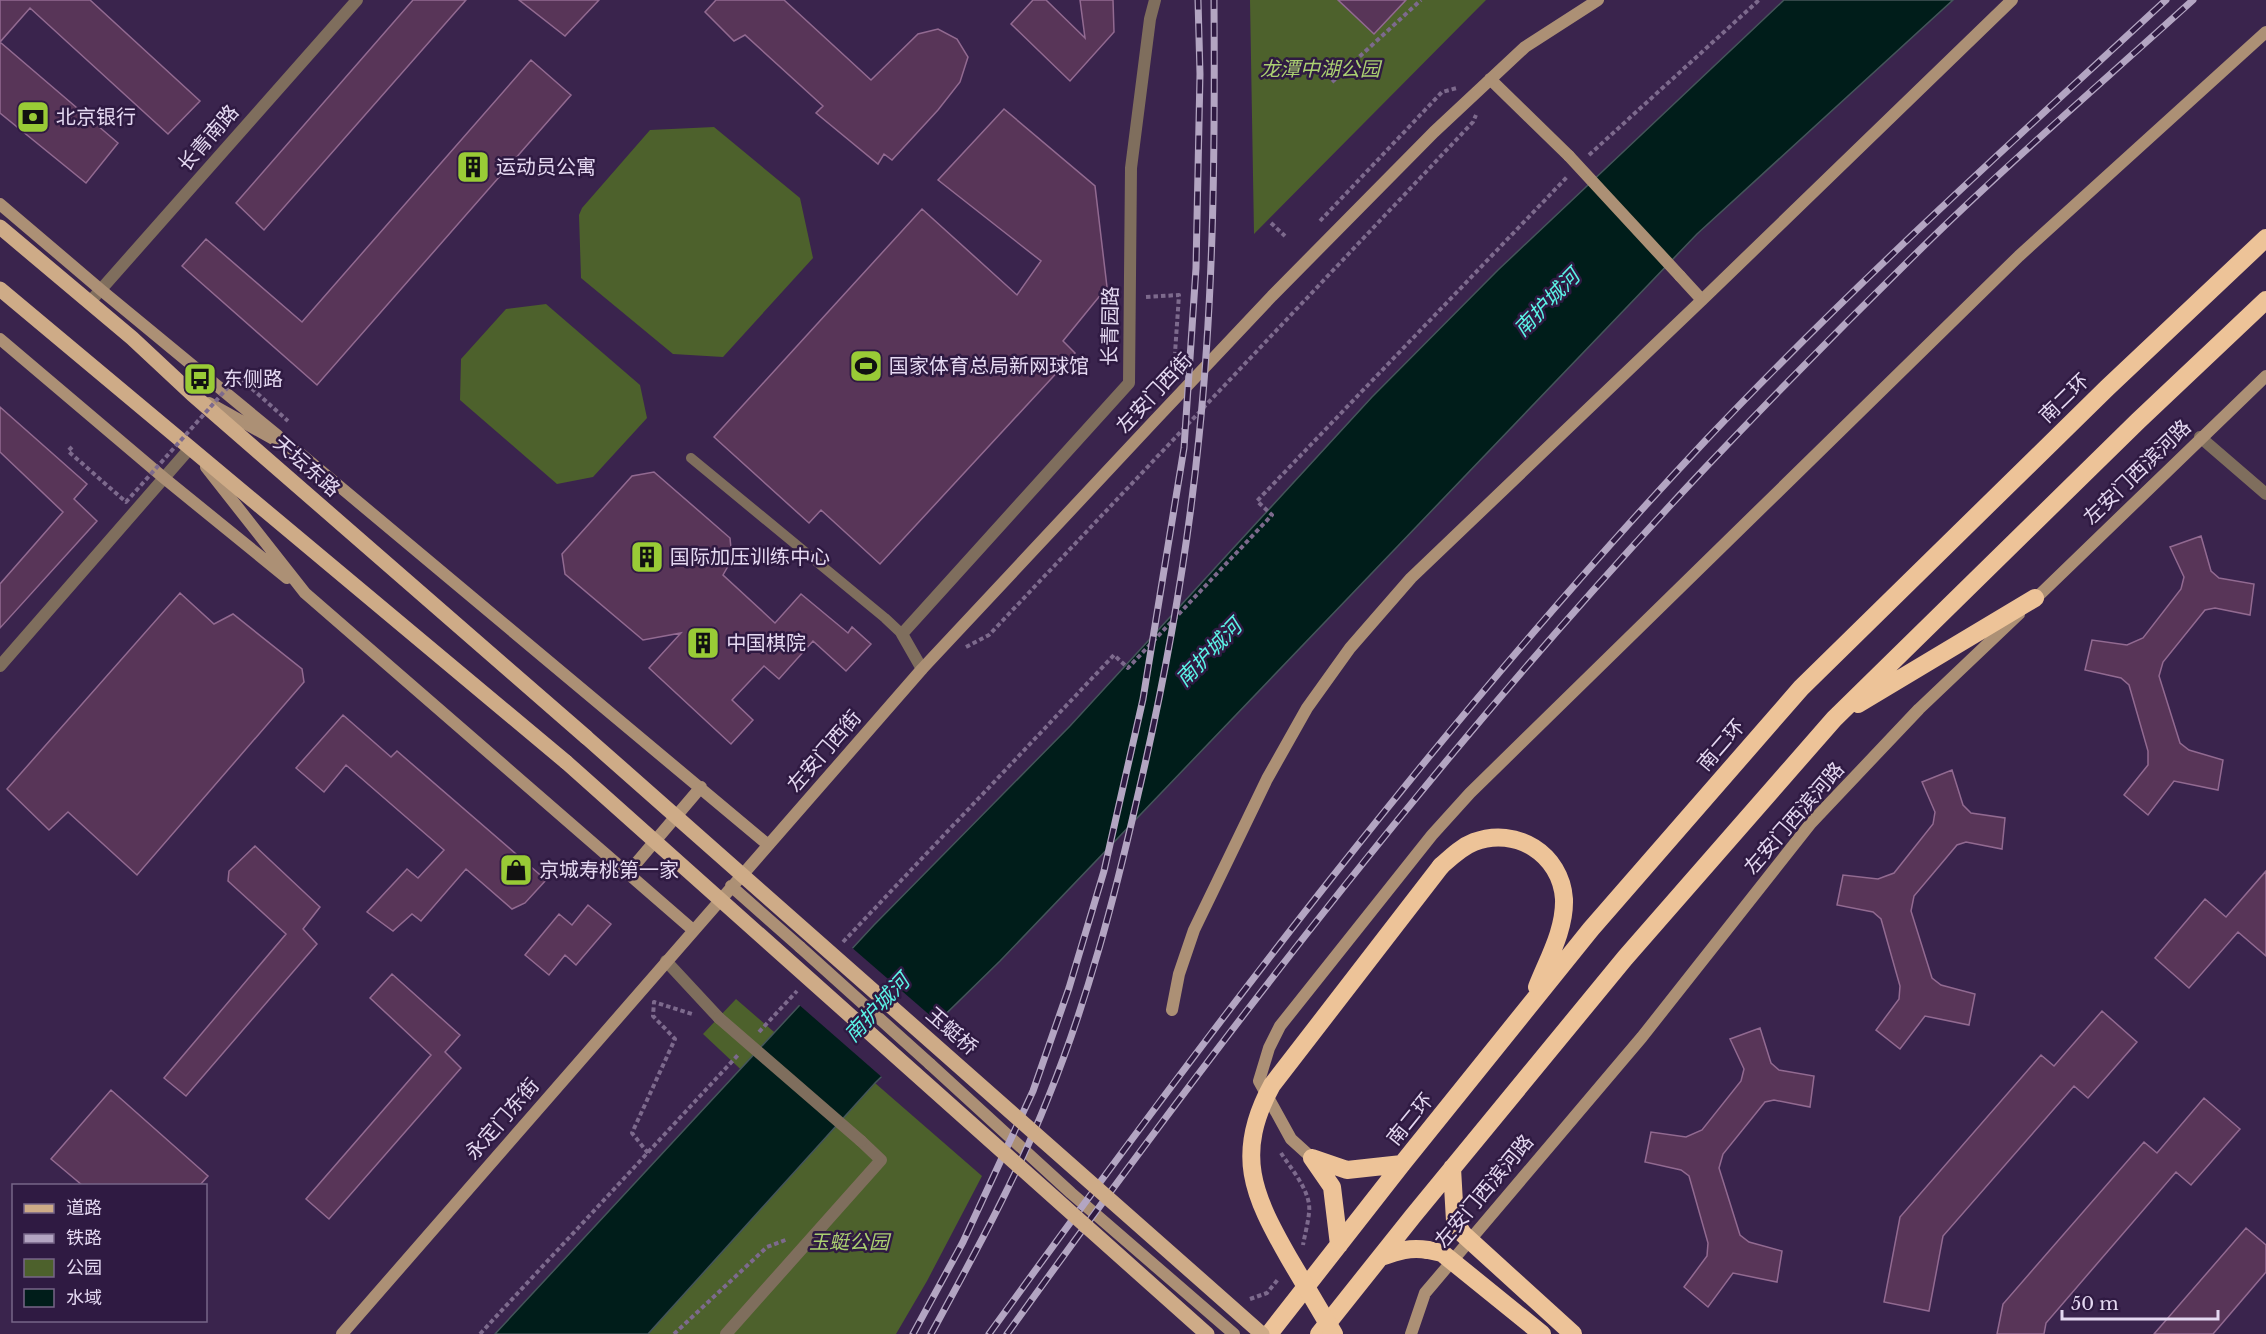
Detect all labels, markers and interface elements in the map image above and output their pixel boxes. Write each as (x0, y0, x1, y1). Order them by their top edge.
park label: 龙潭中湖公园 (1260, 57, 1383, 81)
bank icon: 北京银行 (15, 99, 51, 135)
street label: 长青南路 (173, 100, 243, 176)
place label: 北京银行 (56, 105, 136, 129)
building icon: 运动员公寓 (455, 149, 491, 185)
place label: 运动员公寓 (496, 155, 596, 179)
water label: 南护城河 (1508, 261, 1588, 342)
street label: 长青园路 (1097, 286, 1123, 366)
sports icon: 国家体育总局新网球馆 (848, 348, 884, 384)
street label: 左安门西街 (1111, 348, 1197, 438)
place label: 国家体育总局新网球馆 (889, 354, 1089, 378)
bus stop icon: 东侧路 (182, 361, 218, 397)
place label: 东侧路 (223, 367, 283, 391)
street label: 南二环 (2034, 369, 2094, 427)
street label: 左安门西滨河路 (2078, 415, 2196, 529)
street label: 天坛东路 (269, 431, 345, 501)
building icon: 国际加压训练中心 (629, 539, 665, 575)
place label: 国际加压训练中心 (670, 545, 830, 569)
water label: 南护城河 (1170, 611, 1250, 692)
building icon: 中国棋院 (685, 625, 721, 661)
place label: 中国棋院 (726, 631, 806, 655)
street label: 左安门西街 (782, 705, 866, 797)
street label: 南二环 (1692, 714, 1750, 776)
street label: 左安门西滨河路 (1739, 757, 1849, 879)
shop icon: 京城寿桃第一家 (498, 852, 534, 888)
place label: 京城寿桃第一家 (539, 858, 679, 882)
water label: 南护城河 (839, 965, 918, 1048)
street label: 玉蜓桥 (921, 1002, 983, 1060)
street label: 永定门东街 (460, 1073, 544, 1165)
street label: 南二环 (1382, 1088, 1438, 1150)
street label: 左安门西滨河路 (1430, 1130, 1538, 1252)
legend (12, 1184, 207, 1322)
text: 道路 (66, 1197, 102, 1219)
text: 铁路 (66, 1227, 102, 1249)
park label: 玉蜓公园 (809, 1230, 892, 1254)
text: 公园 (66, 1257, 102, 1279)
scale bar (2062, 1283, 2218, 1321)
text: 水域 (66, 1287, 102, 1309)
text: 50 m (2071, 1293, 2119, 1315)

